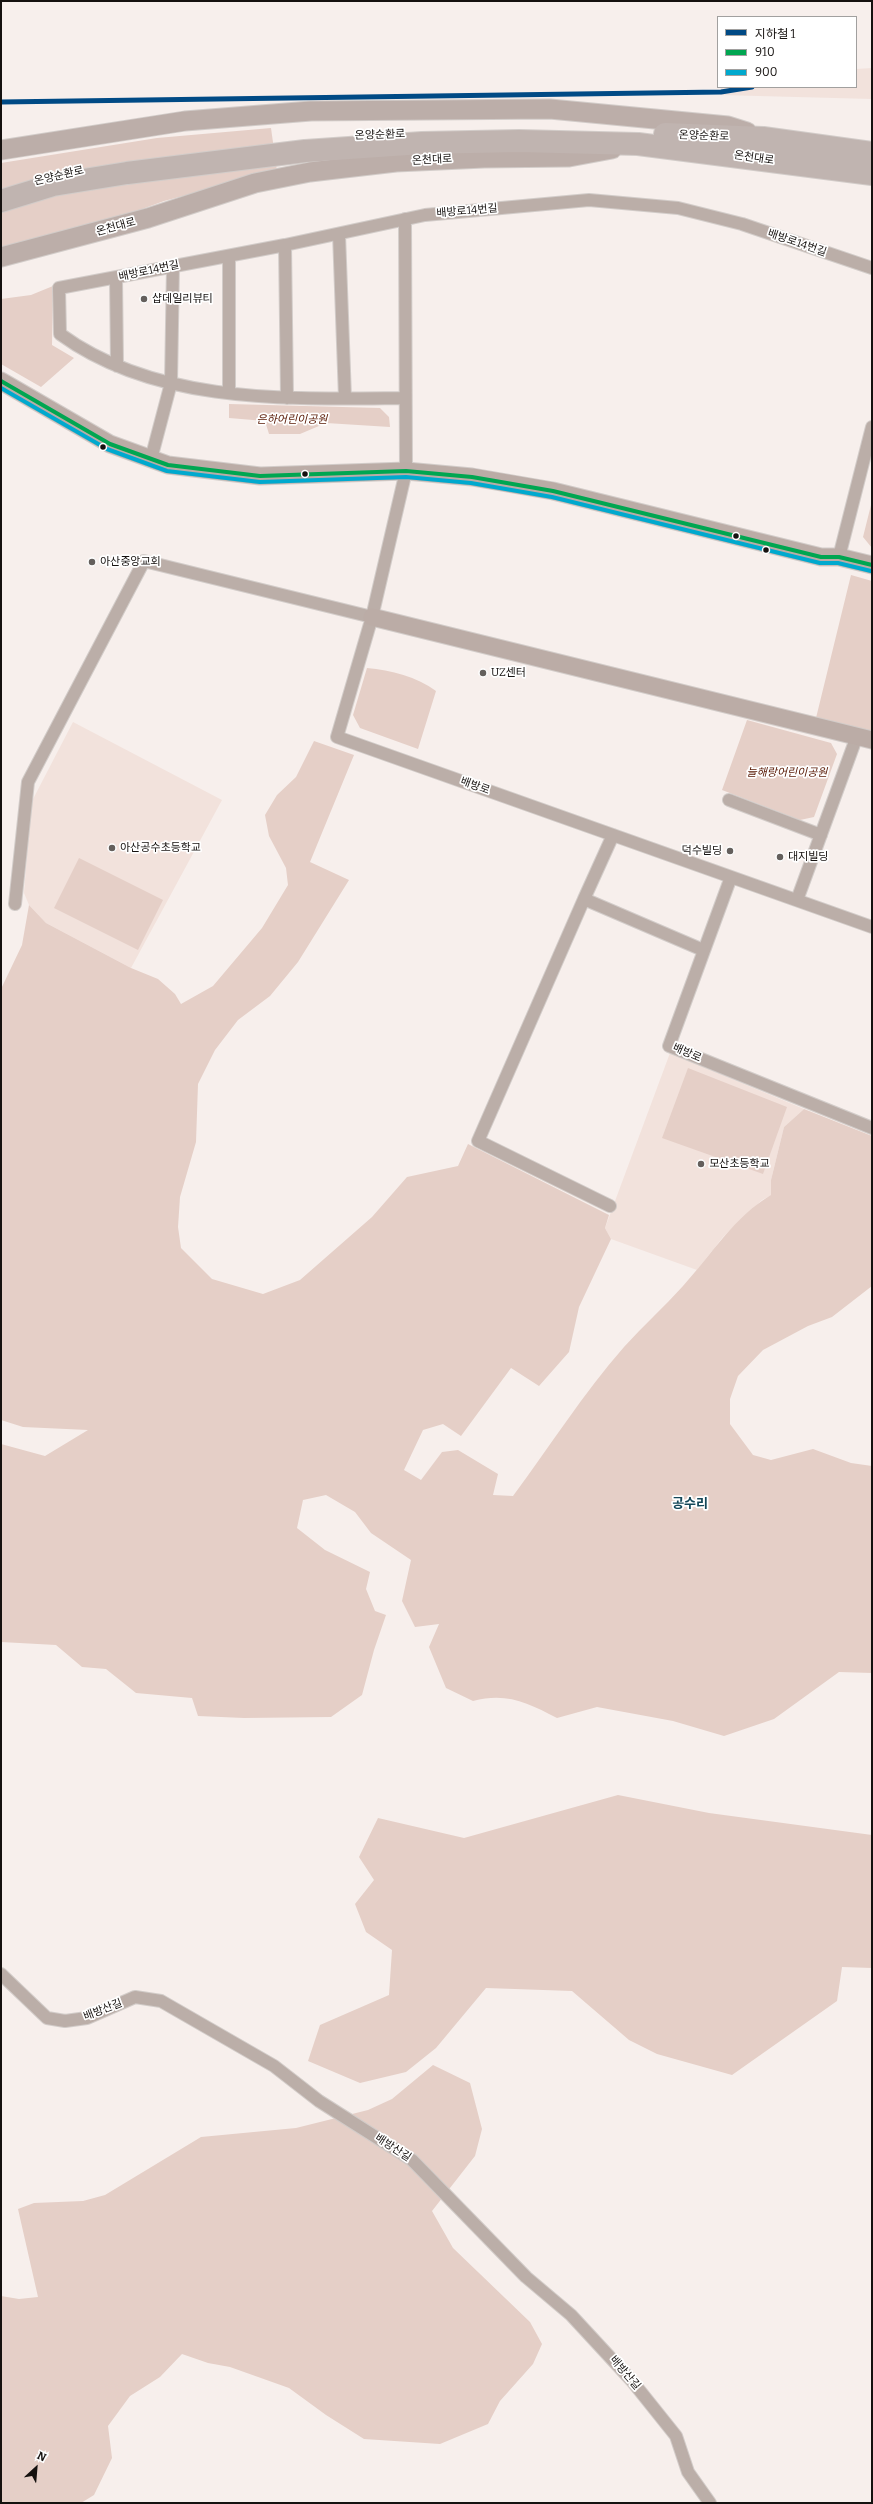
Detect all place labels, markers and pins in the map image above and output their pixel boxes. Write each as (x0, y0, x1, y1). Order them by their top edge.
place label: 샵데일리뷰티 (152, 292, 213, 306)
marker: 샵데일리뷰티 (139, 294, 149, 304)
unlabelled marker (98, 442, 108, 452)
unlabelled marker (300, 469, 310, 479)
unlabelled marker (731, 531, 741, 541)
unlabelled marker (761, 545, 771, 555)
place label: 아산중앙교회 (100, 555, 161, 569)
marker: 아산중앙교회 (87, 557, 97, 567)
place label: UZ센터 (491, 666, 526, 680)
marker: UZ센터 (478, 668, 488, 678)
place label: 아산공수초등학교 (120, 841, 201, 855)
marker: 아산공수초등학교 (107, 843, 117, 853)
place label: 덕수빌딩 (682, 844, 722, 858)
marker: 덕수빌딩 (725, 846, 735, 856)
place label: 대지빌딩 (788, 850, 828, 864)
marker: 대지빌딩 (775, 852, 785, 862)
place label: 모산초등학교 (709, 1157, 770, 1171)
marker: 모산초등학교 (696, 1159, 706, 1169)

